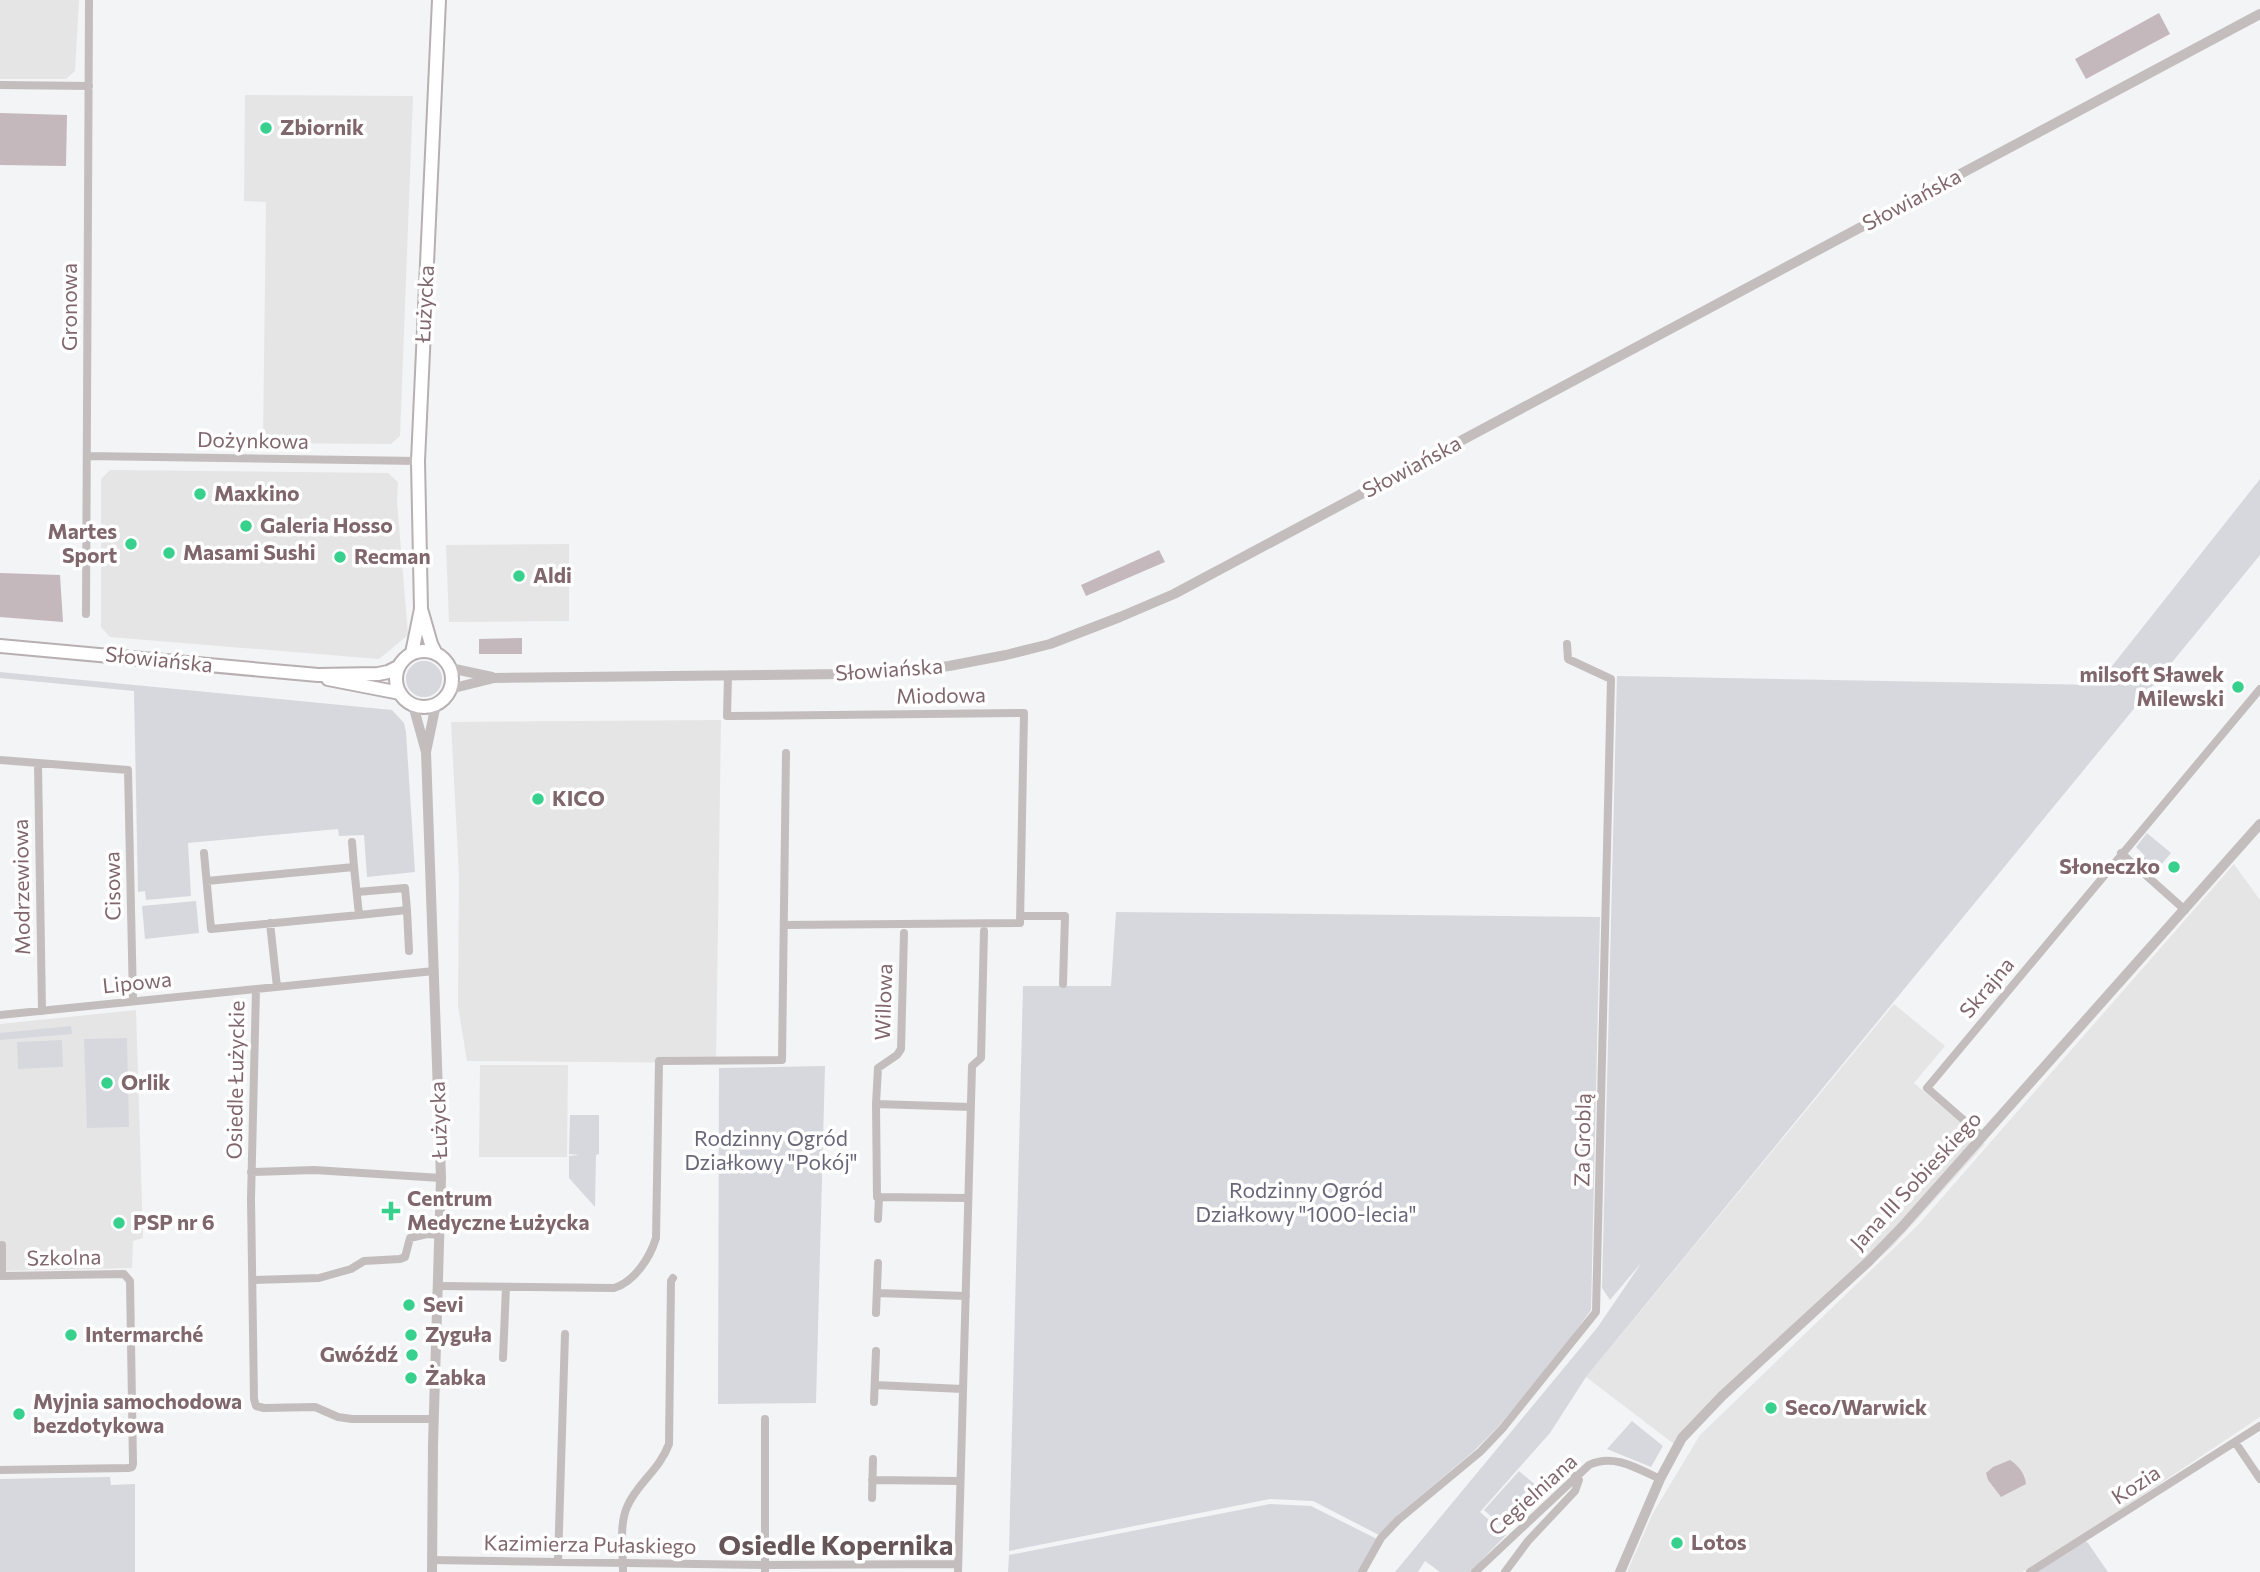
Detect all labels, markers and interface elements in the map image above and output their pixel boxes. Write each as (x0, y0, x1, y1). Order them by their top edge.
place label: Zbiornik (280, 114, 364, 139)
marker: Zbiornik (258, 120, 274, 136)
street label: Słowiańska (1858, 162, 1965, 235)
street label: Gronowa (56, 263, 81, 351)
street label: Łużycka (409, 265, 438, 344)
street label: Dożynkowa (197, 426, 309, 453)
street label: Słowiańska (1358, 429, 1465, 502)
place label: Maxkino (214, 480, 300, 505)
marker: Maxkino (192, 486, 208, 502)
place label: Galeria Hosso (260, 512, 393, 537)
place label: Martes Sport (48, 518, 117, 567)
marker: Galeria Hosso (238, 518, 254, 534)
marker: Martes Sport (123, 536, 139, 552)
place label: Masami Sushi (183, 539, 316, 564)
place label: Recman (354, 543, 431, 568)
marker: Masami Sushi (161, 545, 177, 561)
marker: Recman (332, 549, 348, 565)
place label: Aldi (533, 562, 572, 587)
marker: Aldi (511, 568, 527, 584)
street label: Słowiańska (104, 640, 214, 677)
street label: Słowiańska (834, 652, 944, 685)
place label: milsoft Sławek Milewski (2079, 661, 2224, 710)
marker: milsoft Sławek Milewski (2230, 679, 2246, 695)
street label: Miodowa (896, 681, 986, 708)
place label: KICO (552, 785, 605, 810)
marker: KICO (530, 791, 546, 807)
street label: Modrzewiowa (7, 819, 34, 955)
street label: Cisowa (98, 851, 125, 921)
place label: Słoneczko (2059, 853, 2160, 878)
marker: Słoneczko (2166, 859, 2182, 875)
street label: Skrajna (1953, 952, 2018, 1022)
street label: Willowa (869, 963, 896, 1041)
street label: Lipowa (101, 965, 173, 998)
street label: Osiedle Łużyckie (221, 1000, 248, 1160)
place label: Orlik (121, 1069, 170, 1094)
marker: Orlik (99, 1075, 115, 1091)
street label: Łużycka (424, 1081, 451, 1160)
street label: Za Groblą (1568, 1093, 1595, 1187)
street label: Jana III Sobieskiego (1844, 1105, 1986, 1255)
park label: Rodzinny Ogród Działkowy "Pokój" (684, 1125, 858, 1174)
park label: Rodzinny Ogród Działkowy "1000-lecia" (1195, 1177, 1417, 1226)
place label: Centrum Medyczne Łużycka (407, 1185, 590, 1234)
marker: Centrum Medyczne Łużycka (381, 1201, 401, 1221)
place label: PSP nr 6 (133, 1209, 215, 1234)
marker: PSP nr 6 (111, 1215, 127, 1231)
street label: Szkolna (26, 1243, 101, 1270)
place label: Sevi (423, 1291, 464, 1316)
marker: Sevi (401, 1297, 417, 1313)
place label: Intermarché (85, 1321, 203, 1346)
place label: Zyguła (425, 1321, 492, 1346)
marker: Intermarché (63, 1327, 79, 1343)
marker: Zyguła (403, 1327, 419, 1343)
place label: Gwóźdź (320, 1341, 398, 1366)
marker: Gwóźdź (404, 1347, 420, 1363)
place label: Żabka (425, 1364, 486, 1389)
marker: Żabka (403, 1370, 419, 1386)
place label: Myjnia samochodowa bezdotykowa (33, 1388, 242, 1437)
place label: Seco/Warwick (1785, 1394, 1927, 1419)
marker: Seco/Warwick (1763, 1400, 1779, 1416)
marker: Myjnia samochodowa bezdotykowa (11, 1406, 27, 1422)
street label: Cegielniana (1483, 1448, 1581, 1540)
street label: Kozia (2106, 1459, 2164, 1509)
district label: Osiedle Kopernika (718, 1527, 954, 1561)
street label: Kazimierza Pułaskiego (483, 1529, 697, 1558)
place label: Lotos (1691, 1529, 1747, 1554)
marker: Lotos (1669, 1535, 1685, 1551)

